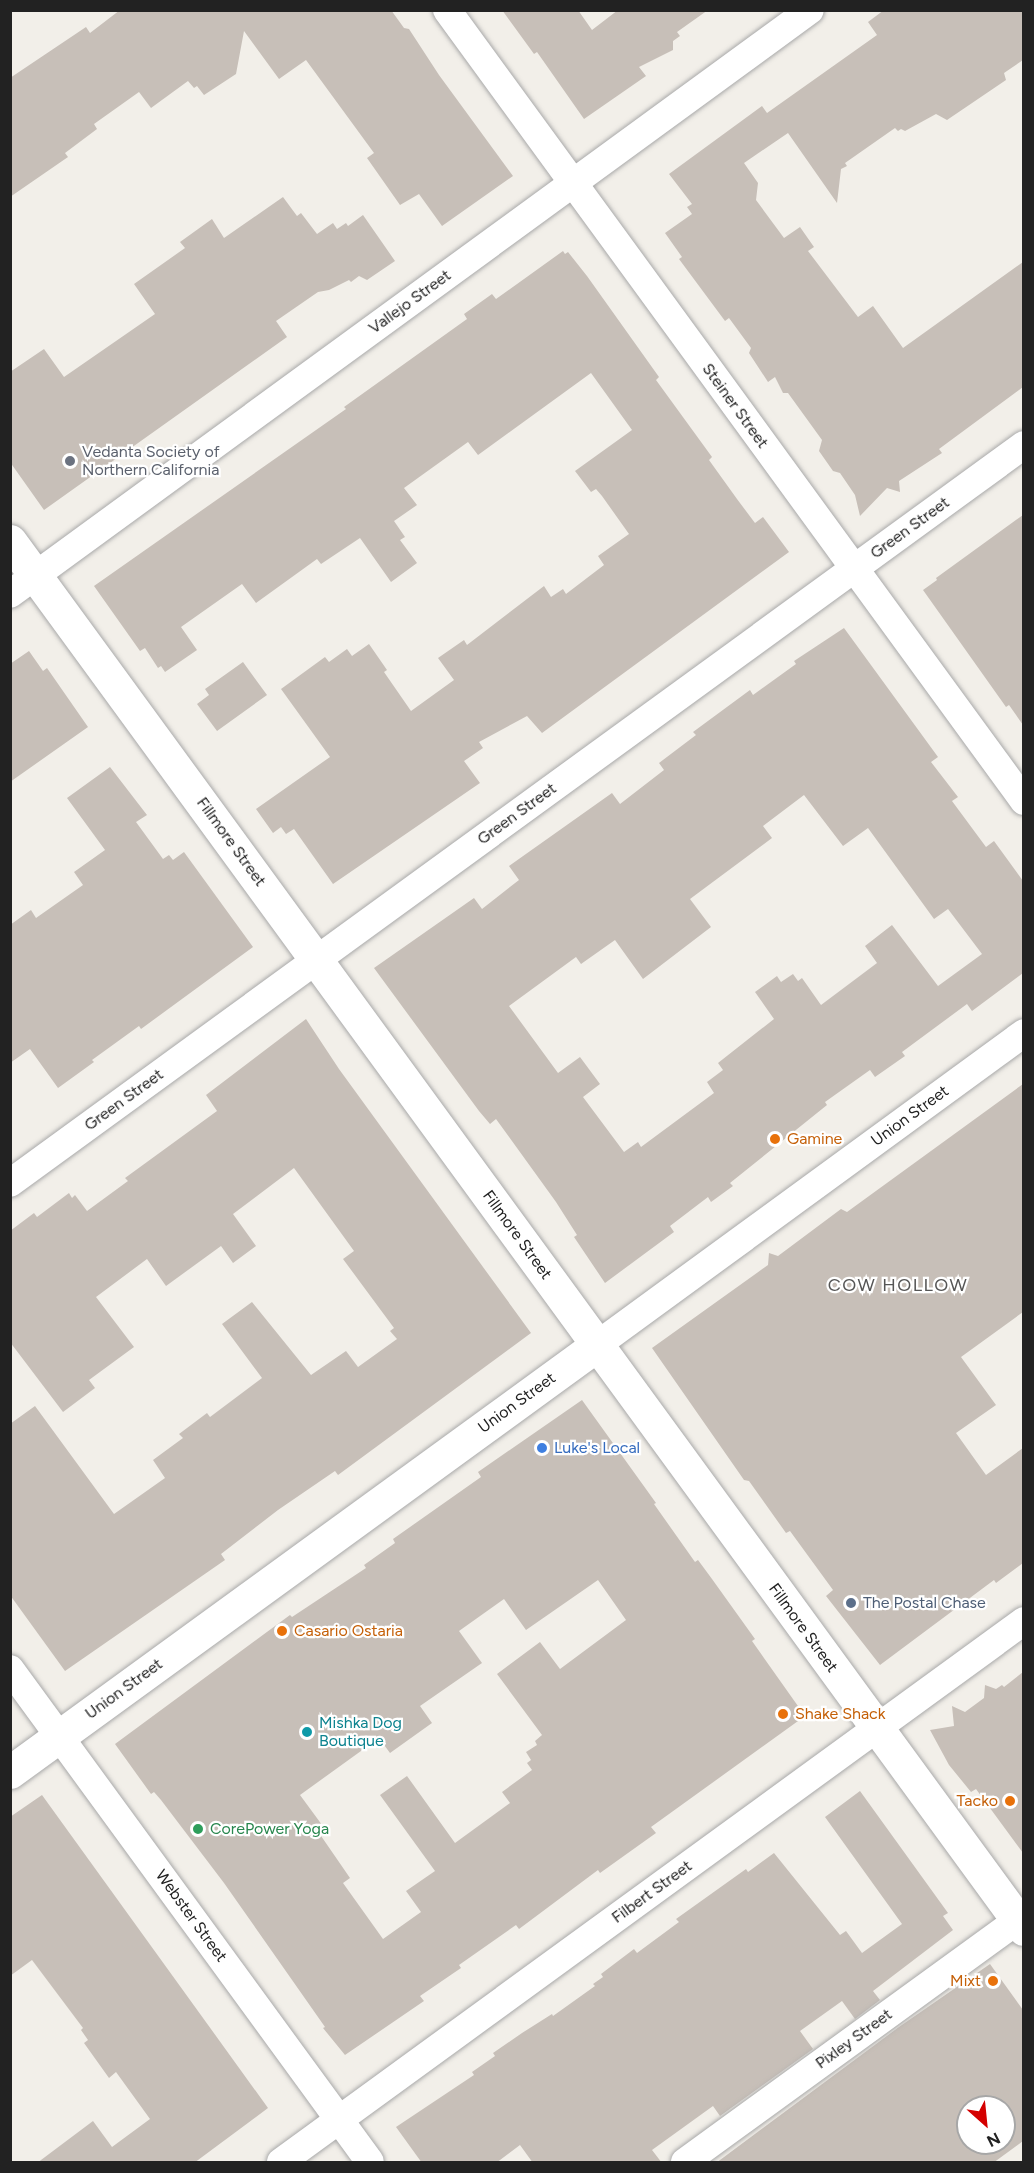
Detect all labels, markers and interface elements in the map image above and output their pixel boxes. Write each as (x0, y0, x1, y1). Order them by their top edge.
street label: Vallejo Street (365, 266, 455, 338)
street label: Steiner Street (698, 360, 772, 452)
place label: Vedanta Society of Northern California (82, 442, 220, 480)
marker: Vedanta Society of Northern California (63, 454, 77, 468)
street label: Green Street (867, 493, 953, 563)
street label: Green Street (474, 779, 560, 849)
street label: Fillmore Street (192, 794, 270, 890)
street label: Green Street (81, 1065, 167, 1135)
street label: Union Street (868, 1082, 952, 1150)
place label: Gamine (787, 1129, 842, 1149)
marker: Gamine (768, 1132, 782, 1146)
street label: Fillmore Street (478, 1187, 556, 1283)
district label: COW HOLLOW (828, 1274, 968, 1296)
street label: Union Street (475, 1369, 559, 1437)
place label: Luke's Local (554, 1438, 640, 1458)
marker: Luke's Local (535, 1441, 549, 1455)
street label: Fillmore Street (764, 1580, 842, 1676)
place label: The Postal Chase (863, 1593, 986, 1613)
marker: The Postal Chase (844, 1596, 858, 1610)
place label: Casario Ostaria (294, 1621, 403, 1641)
marker: Casario Ostaria (275, 1624, 289, 1638)
street label: Union Street (82, 1655, 166, 1723)
place label: Shake Shack (795, 1704, 886, 1724)
marker: Shake Shack (776, 1707, 790, 1721)
place label: Mishka Dog Boutique (319, 1713, 402, 1751)
marker: Mishka Dog Boutique (300, 1725, 314, 1739)
place label: Tacko (956, 1791, 998, 1811)
marker: Tacko (1003, 1794, 1017, 1808)
place label: CorePower Yoga (210, 1819, 329, 1839)
marker: CorePower Yoga (191, 1822, 205, 1836)
street label: Filbert Street (608, 1857, 696, 1927)
street label: Webster Street (151, 1866, 231, 1966)
place label: Mixt (950, 1971, 981, 1991)
marker: Mixt (986, 1974, 1000, 1988)
street label: Pixley Street (812, 2005, 896, 2073)
north arrow (956, 2095, 1016, 2155)
text: N (984, 2128, 1003, 2151)

